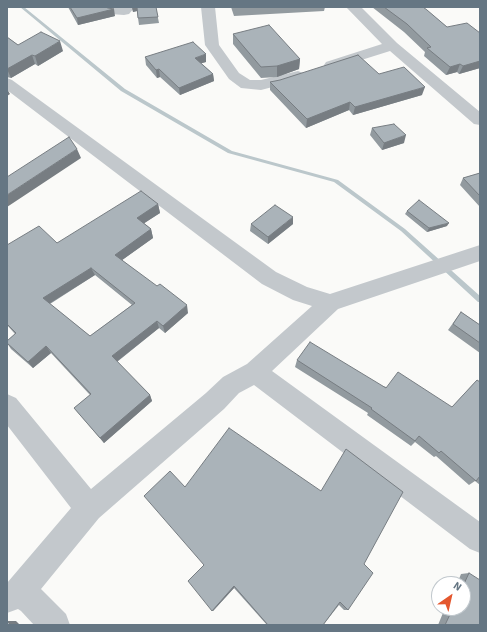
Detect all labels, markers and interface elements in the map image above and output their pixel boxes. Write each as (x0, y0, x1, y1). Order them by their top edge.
north arrow (431, 576, 471, 616)
text: N (450, 578, 465, 595)

